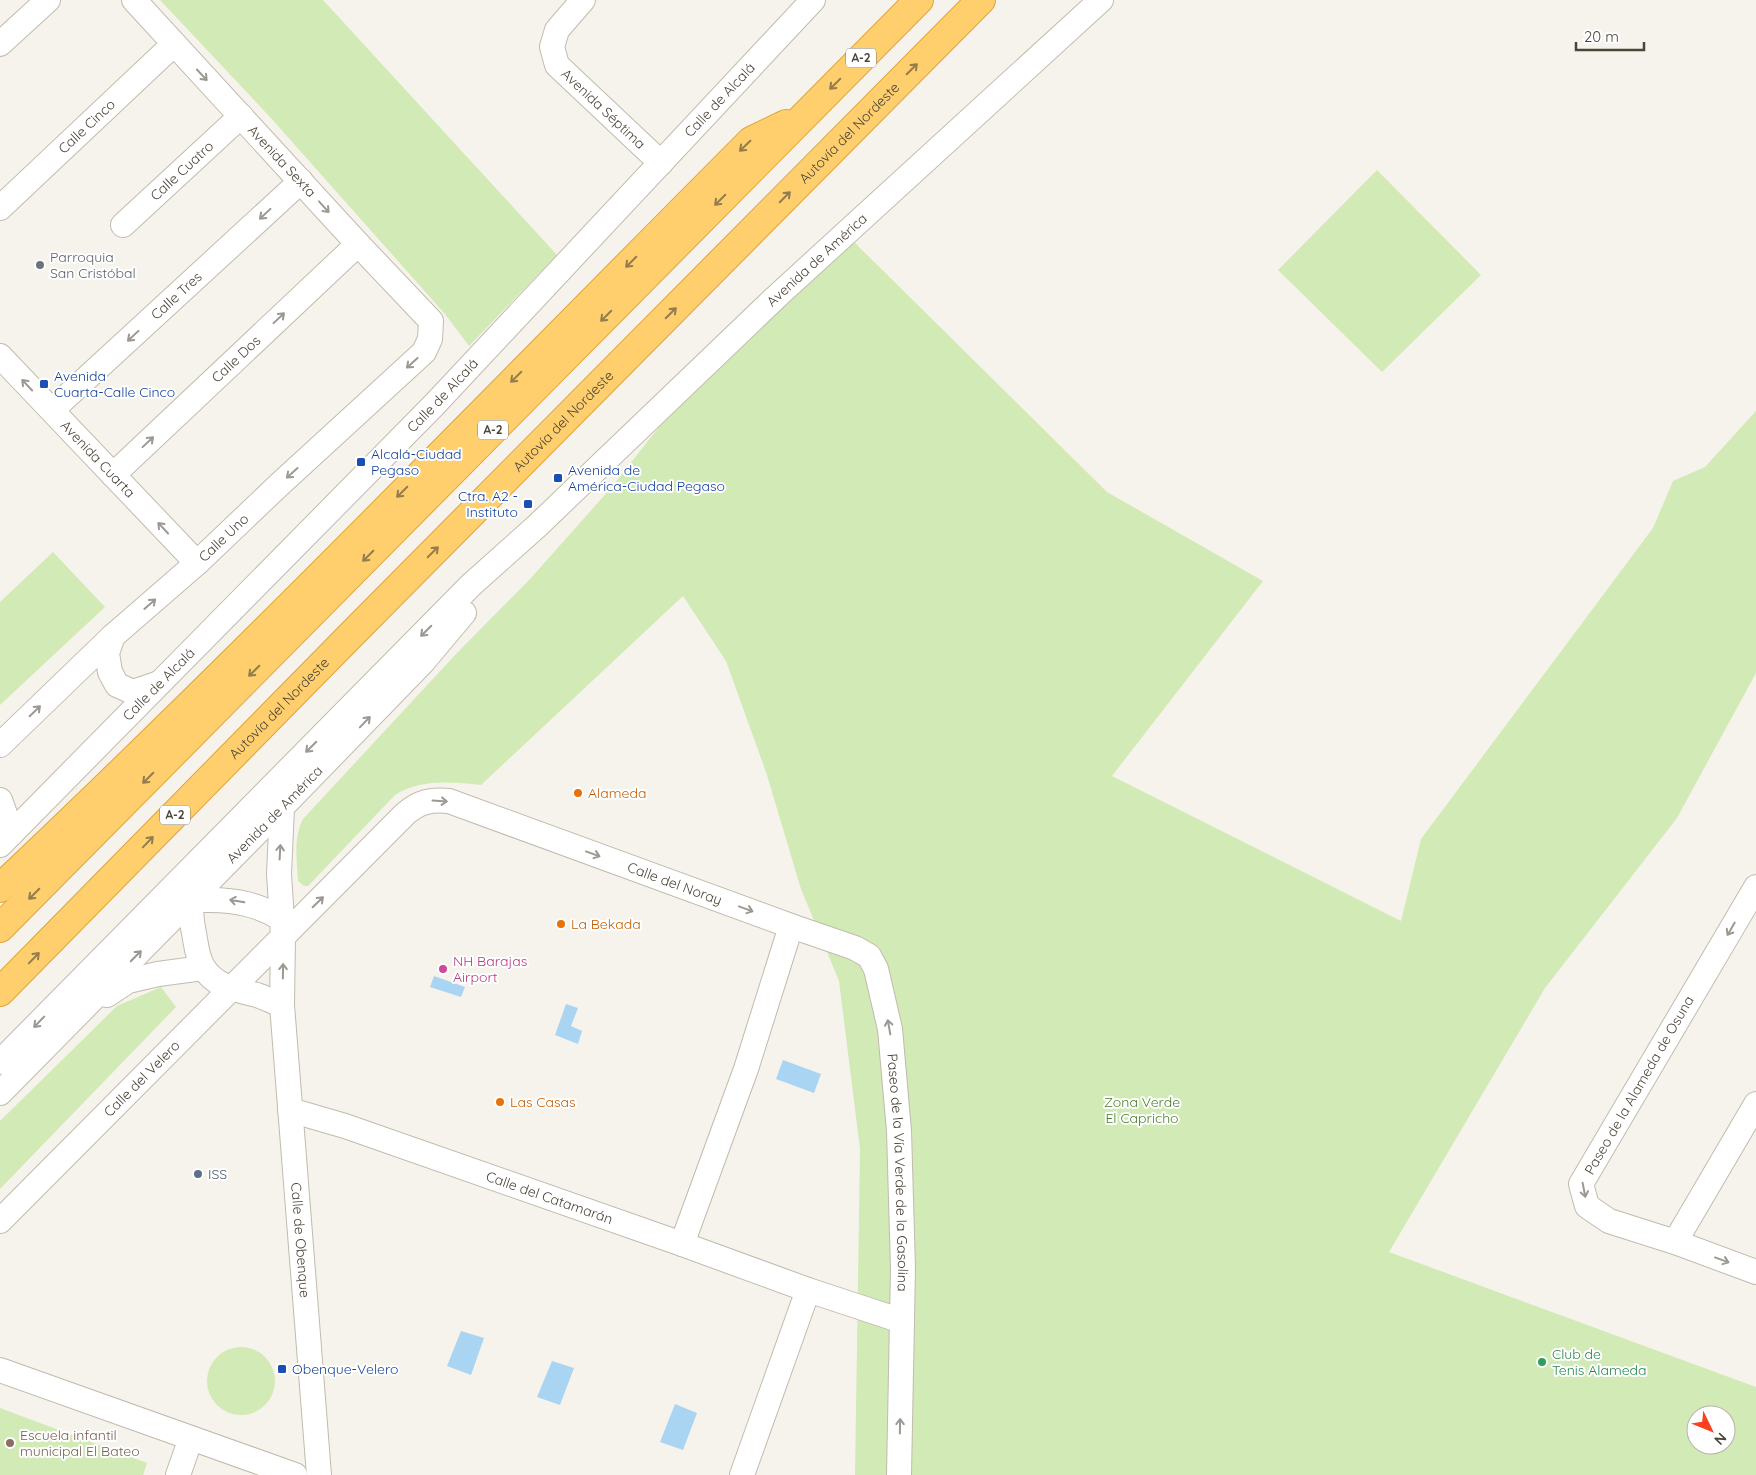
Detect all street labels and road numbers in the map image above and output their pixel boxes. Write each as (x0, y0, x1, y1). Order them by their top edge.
road number: A-2 (846, 48, 876, 68)
street label: Calle de Alcalá (680, 59, 759, 141)
street label: Avenida Séptima (558, 65, 649, 153)
street label: Autovía del Nordeste (795, 78, 903, 187)
street label: Calle Cinco (54, 95, 119, 158)
street label: Avenida Sexta (244, 121, 320, 201)
street label: Calle Cuatro (146, 137, 217, 204)
street label: Avenida de América (763, 209, 871, 310)
street label: Calle Tres (147, 268, 206, 324)
street label: Calle Dos (208, 332, 264, 387)
street label: Calle de Alcalá (403, 354, 482, 436)
street label: Autovía del Nordeste (509, 367, 617, 476)
street label: Avenida Cuarta (57, 416, 139, 501)
road number: A-2 (478, 420, 508, 440)
street label: Calle Uno (195, 510, 252, 566)
street label: Calle de Alcalá (119, 644, 199, 724)
street label: Autovía del Nordeste (225, 653, 333, 763)
street label: Avenida de América (222, 762, 326, 867)
road number: A-2 (160, 806, 190, 824)
street label: Calle del Noray (625, 858, 725, 909)
street label: Paseo de la Alameda de Osuna (1580, 992, 1698, 1178)
street label: Calle del Velero (100, 1036, 184, 1121)
street label: Paseo de la Vía Verde de la Gasolina (883, 1053, 912, 1292)
street label: Calle del Catamarán (484, 1167, 615, 1228)
street label: Calle de Obenque (287, 1182, 314, 1298)

